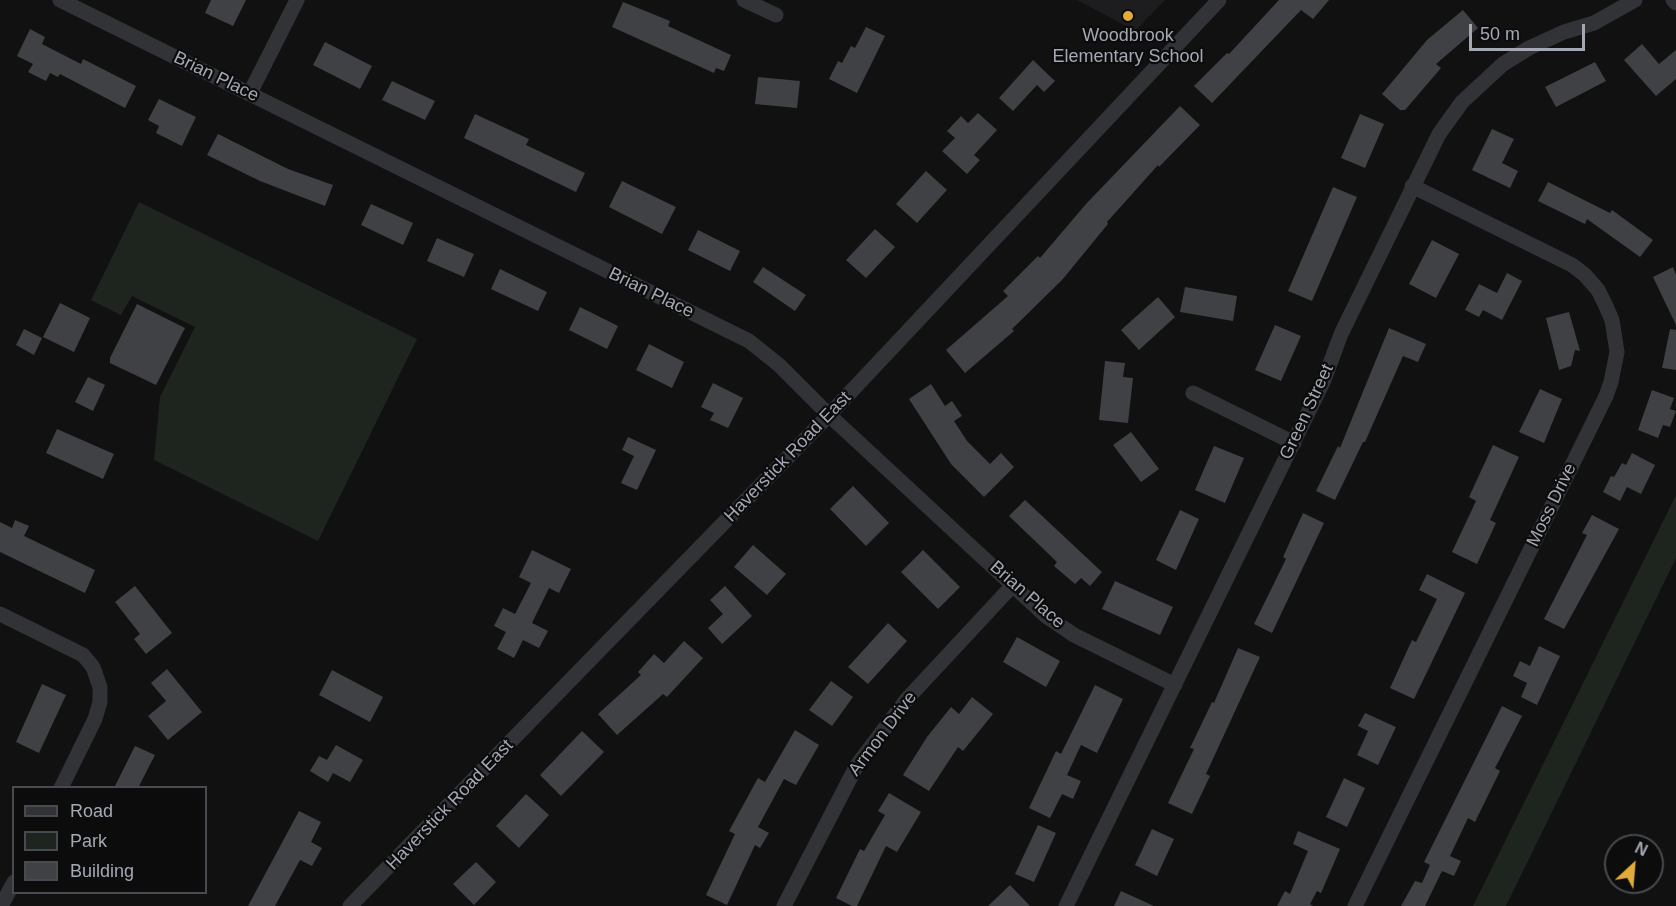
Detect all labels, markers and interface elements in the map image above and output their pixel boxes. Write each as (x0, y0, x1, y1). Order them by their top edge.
marker: Woodbrook Elementary School (1121, 9, 1135, 23)
scale bar (1472, 12, 1588, 50)
text: 50 m (1480, 24, 1520, 44)
place label: Woodbrook Elementary School (1052, 25, 1204, 68)
street label: Brian Place (170, 47, 262, 107)
street label: Brian Place (605, 263, 697, 323)
street label: Green Street (1275, 361, 1339, 463)
street label: Haverstick Road East (720, 387, 856, 527)
street label: Moss Drive (1523, 460, 1581, 550)
street label: Brian Place (985, 557, 1069, 633)
street label: Armon Drive (844, 688, 922, 780)
street label: Haverstick Road East (382, 735, 518, 875)
legend (12, 786, 207, 894)
text: Road (70, 801, 113, 821)
text: Park (70, 831, 107, 851)
north arrow (1604, 834, 1664, 894)
text: N (1632, 839, 1650, 859)
text: Building (70, 861, 134, 881)

